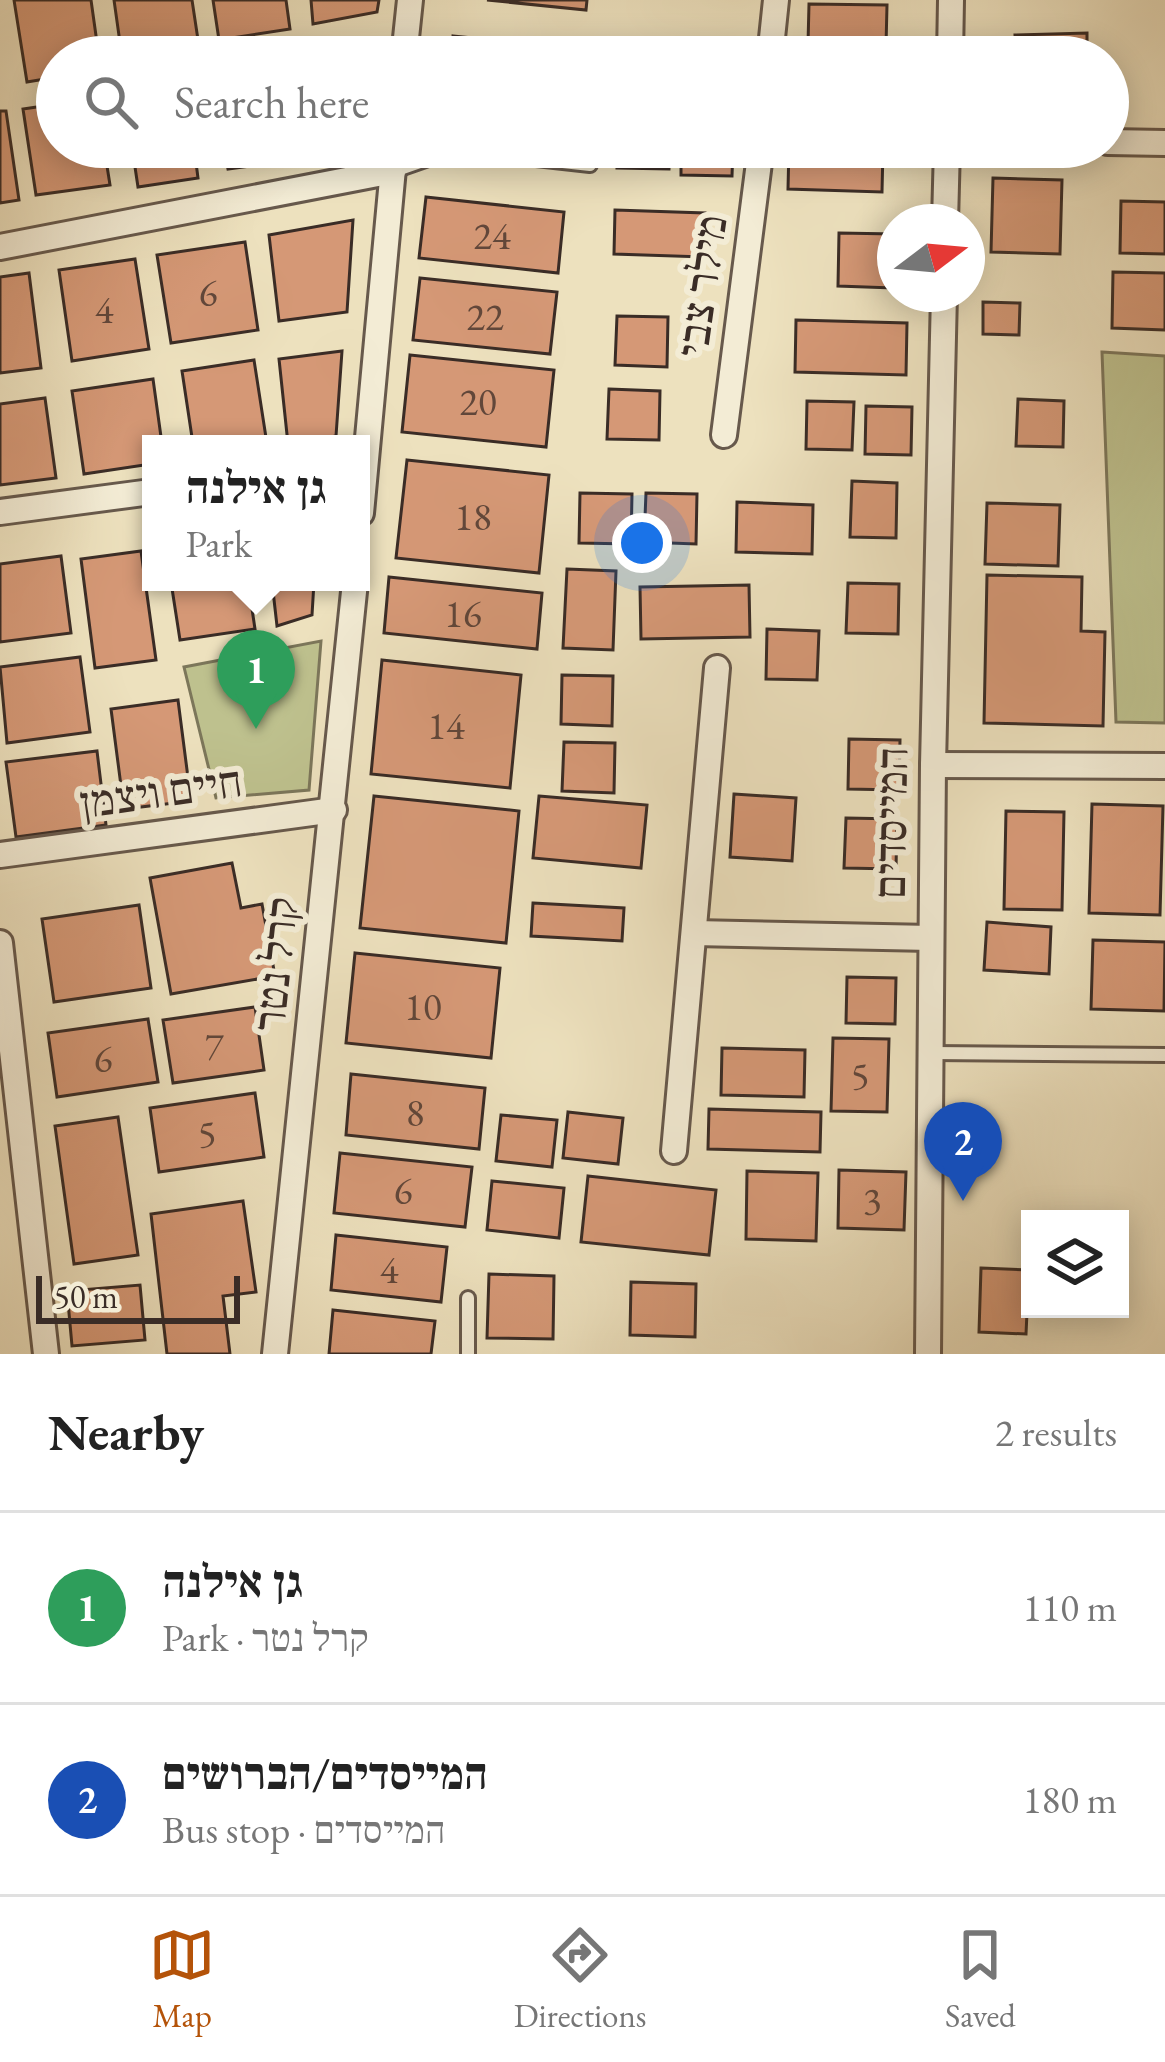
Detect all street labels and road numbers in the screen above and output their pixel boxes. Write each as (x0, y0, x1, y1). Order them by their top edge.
street label: מילר צבי (662, 211, 740, 361)
street label: המייסדים (860, 746, 920, 900)
street label: חיים ויצמן (76, 751, 246, 831)
street label: קרל נטר (239, 894, 311, 1034)

